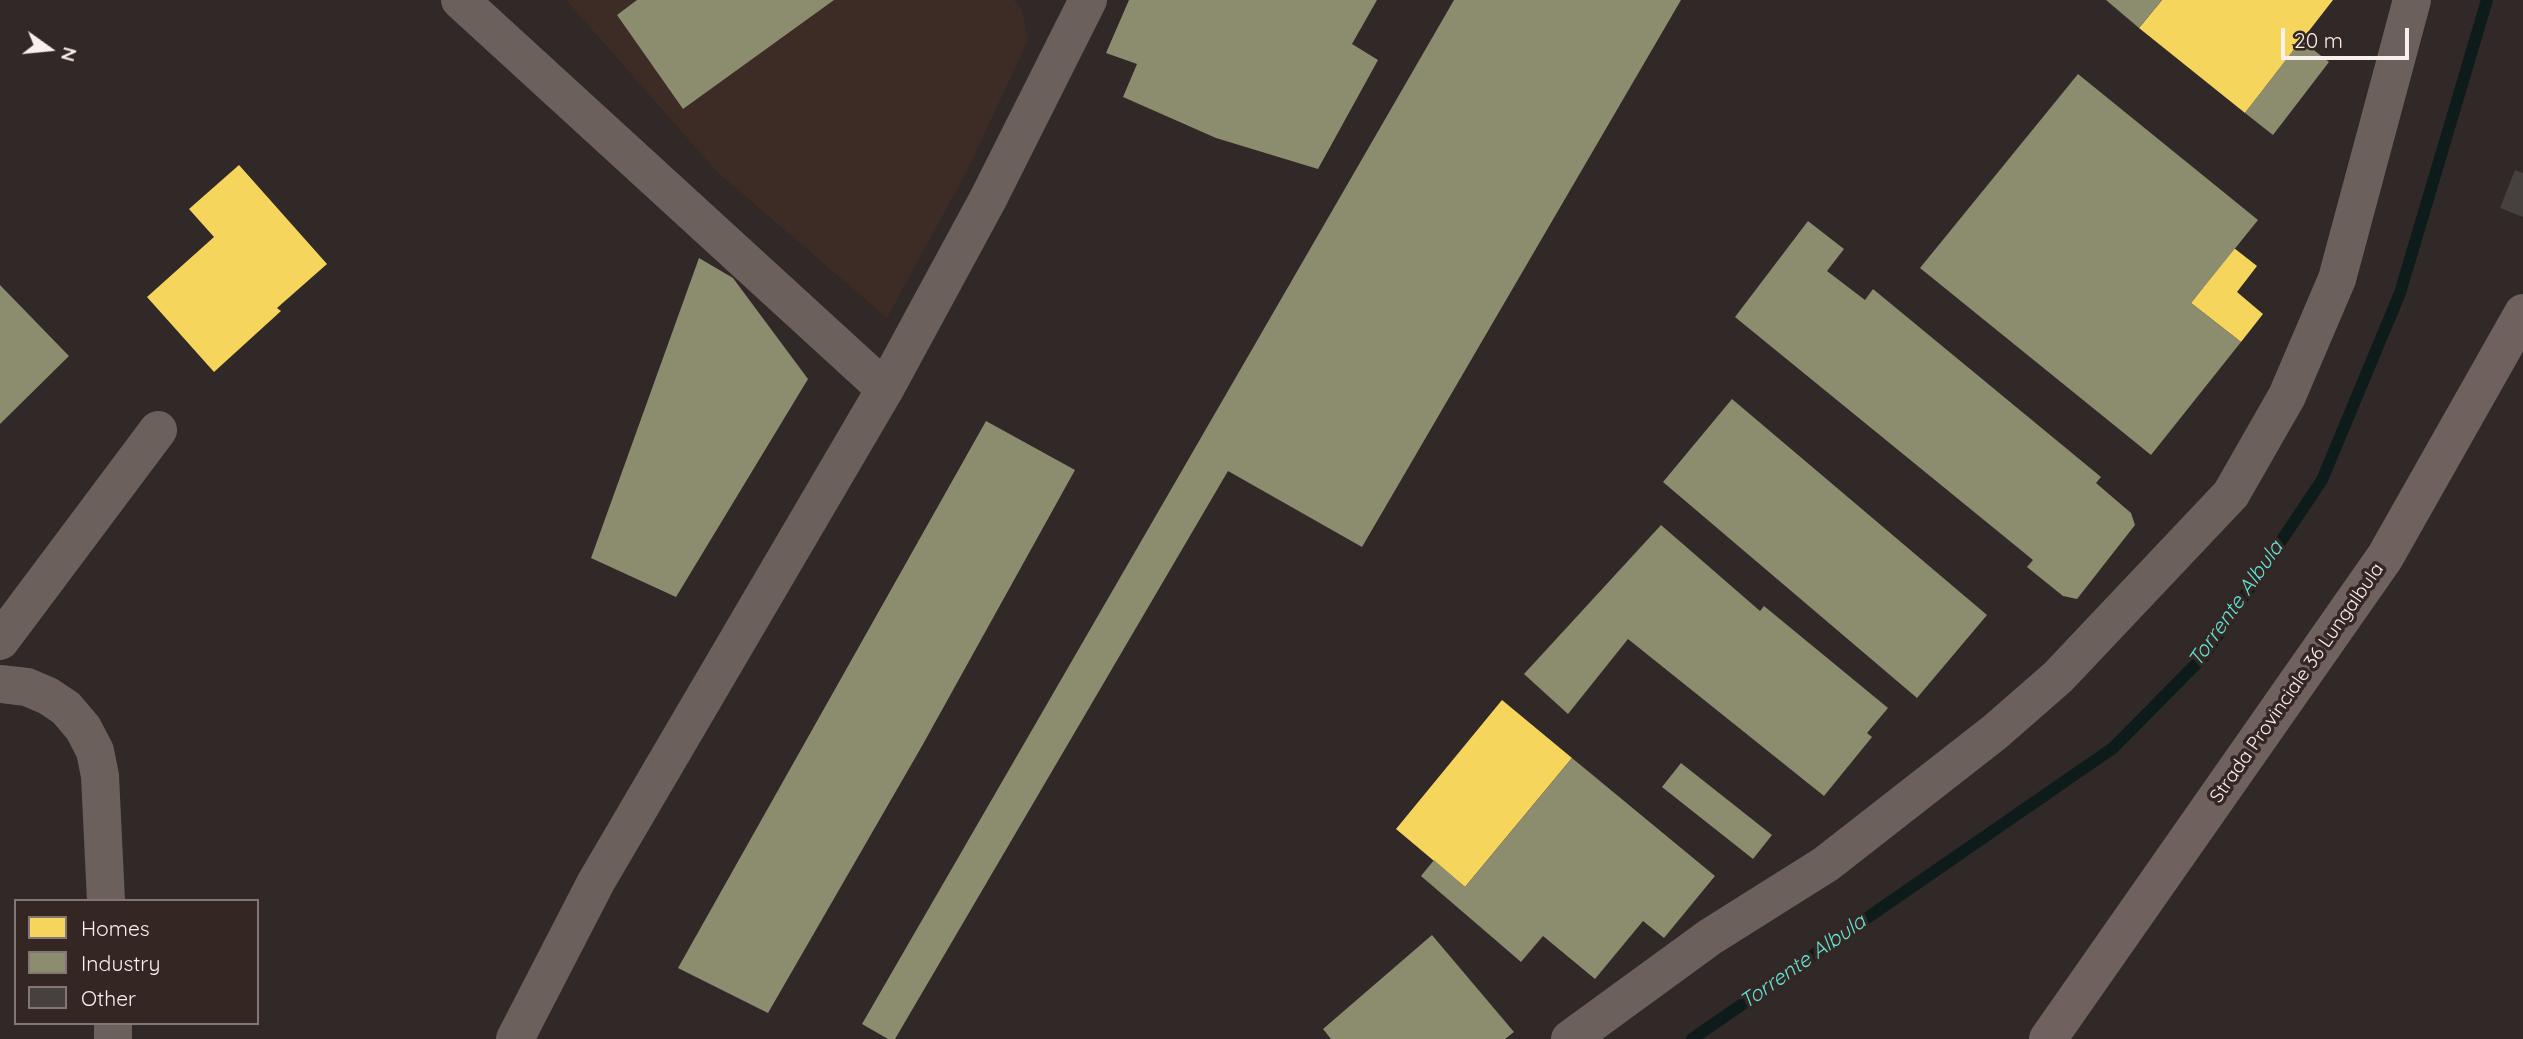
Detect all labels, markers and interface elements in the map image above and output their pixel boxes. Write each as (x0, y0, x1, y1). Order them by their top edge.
north arrow (14, 14, 84, 84)
scale bar (2285, 14, 2413, 58)
text: 20 m (2294, 27, 2343, 53)
text: N (56, 45, 83, 64)
water label: Torrente Albula (2183, 536, 2289, 672)
street label: Strada Provinciale 36 Lungalbula (2205, 559, 2389, 807)
legend (14, 899, 259, 1025)
water label: Torrente Albula (1735, 909, 1871, 1015)
text: Homes (81, 915, 150, 941)
text: Industry (81, 950, 160, 976)
text: Other (81, 985, 136, 1011)

